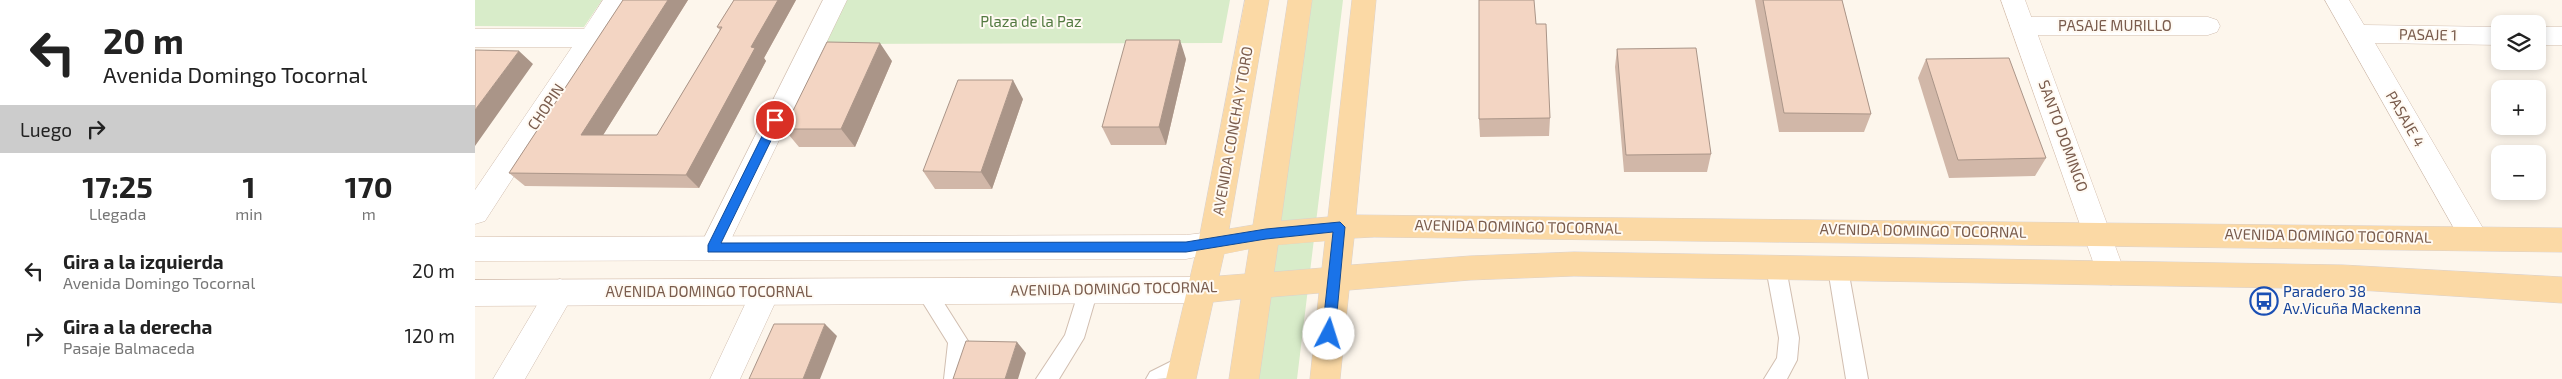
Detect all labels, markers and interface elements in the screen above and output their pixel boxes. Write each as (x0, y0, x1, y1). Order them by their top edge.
park label: Plaza de la Paz (980, 12, 1082, 30)
map controls (2491, 15, 2546, 200)
button: layers (2491, 15, 2546, 70)
street label: PASAJE MURILLO (2058, 16, 2172, 34)
text: 20 m (103, 19, 184, 61)
icon: left (20, 20, 85, 85)
street label: PASAJE 1 (2399, 24, 2457, 44)
street label: AVENIDA CONCHA Y TORO (1208, 45, 1256, 217)
text: Avenida Domingo Tocornal (103, 61, 367, 87)
street label: SANTO DOMINGO (2035, 77, 2092, 194)
street label: CHOPIN (523, 80, 567, 133)
button: + (2491, 80, 2546, 135)
street label: PASAJE 4 (2383, 87, 2429, 150)
pin (754, 99, 796, 141)
icon: arrive (761, 106, 789, 134)
icon: right (82, 115, 110, 143)
text: Luego (20, 118, 72, 141)
button: − (2491, 145, 2546, 200)
text: 17:25 (82, 168, 153, 204)
text: 1 (242, 168, 255, 204)
text: 170 (345, 168, 393, 204)
text: Llegada (89, 204, 146, 223)
text: min (235, 204, 263, 223)
text: m (362, 204, 376, 223)
street label: AVENIDA DOMINGO TOCORNAL (1414, 215, 1622, 237)
street label: AVENIDA DOMINGO TOCORNAL (1819, 219, 2027, 241)
street label: AVENIDA DOMINGO TOCORNAL (2224, 224, 2432, 246)
text: Gira a la izquierda (63, 250, 224, 273)
icon: left (20, 257, 48, 285)
text: 20 m (412, 259, 455, 282)
text: Avenida Domingo Tocornal (63, 273, 255, 292)
street label: AVENIDA DOMINGO TOCORNAL (1010, 277, 1218, 299)
street label: AVENIDA DOMINGO TOCORNAL (606, 282, 813, 300)
place label: Paradero 38 Av.Vicuña Mackenna (2283, 282, 2421, 317)
bus stop icon: Paradero 38 Av.Vicuña Mackenna (2249, 286, 2279, 316)
position arrow (1302, 307, 1354, 359)
text: Gira a la derecha (63, 315, 212, 338)
icon: right (20, 322, 48, 350)
text: 120 m (404, 324, 455, 347)
text: Pasaje Balmaceda (63, 338, 195, 357)

